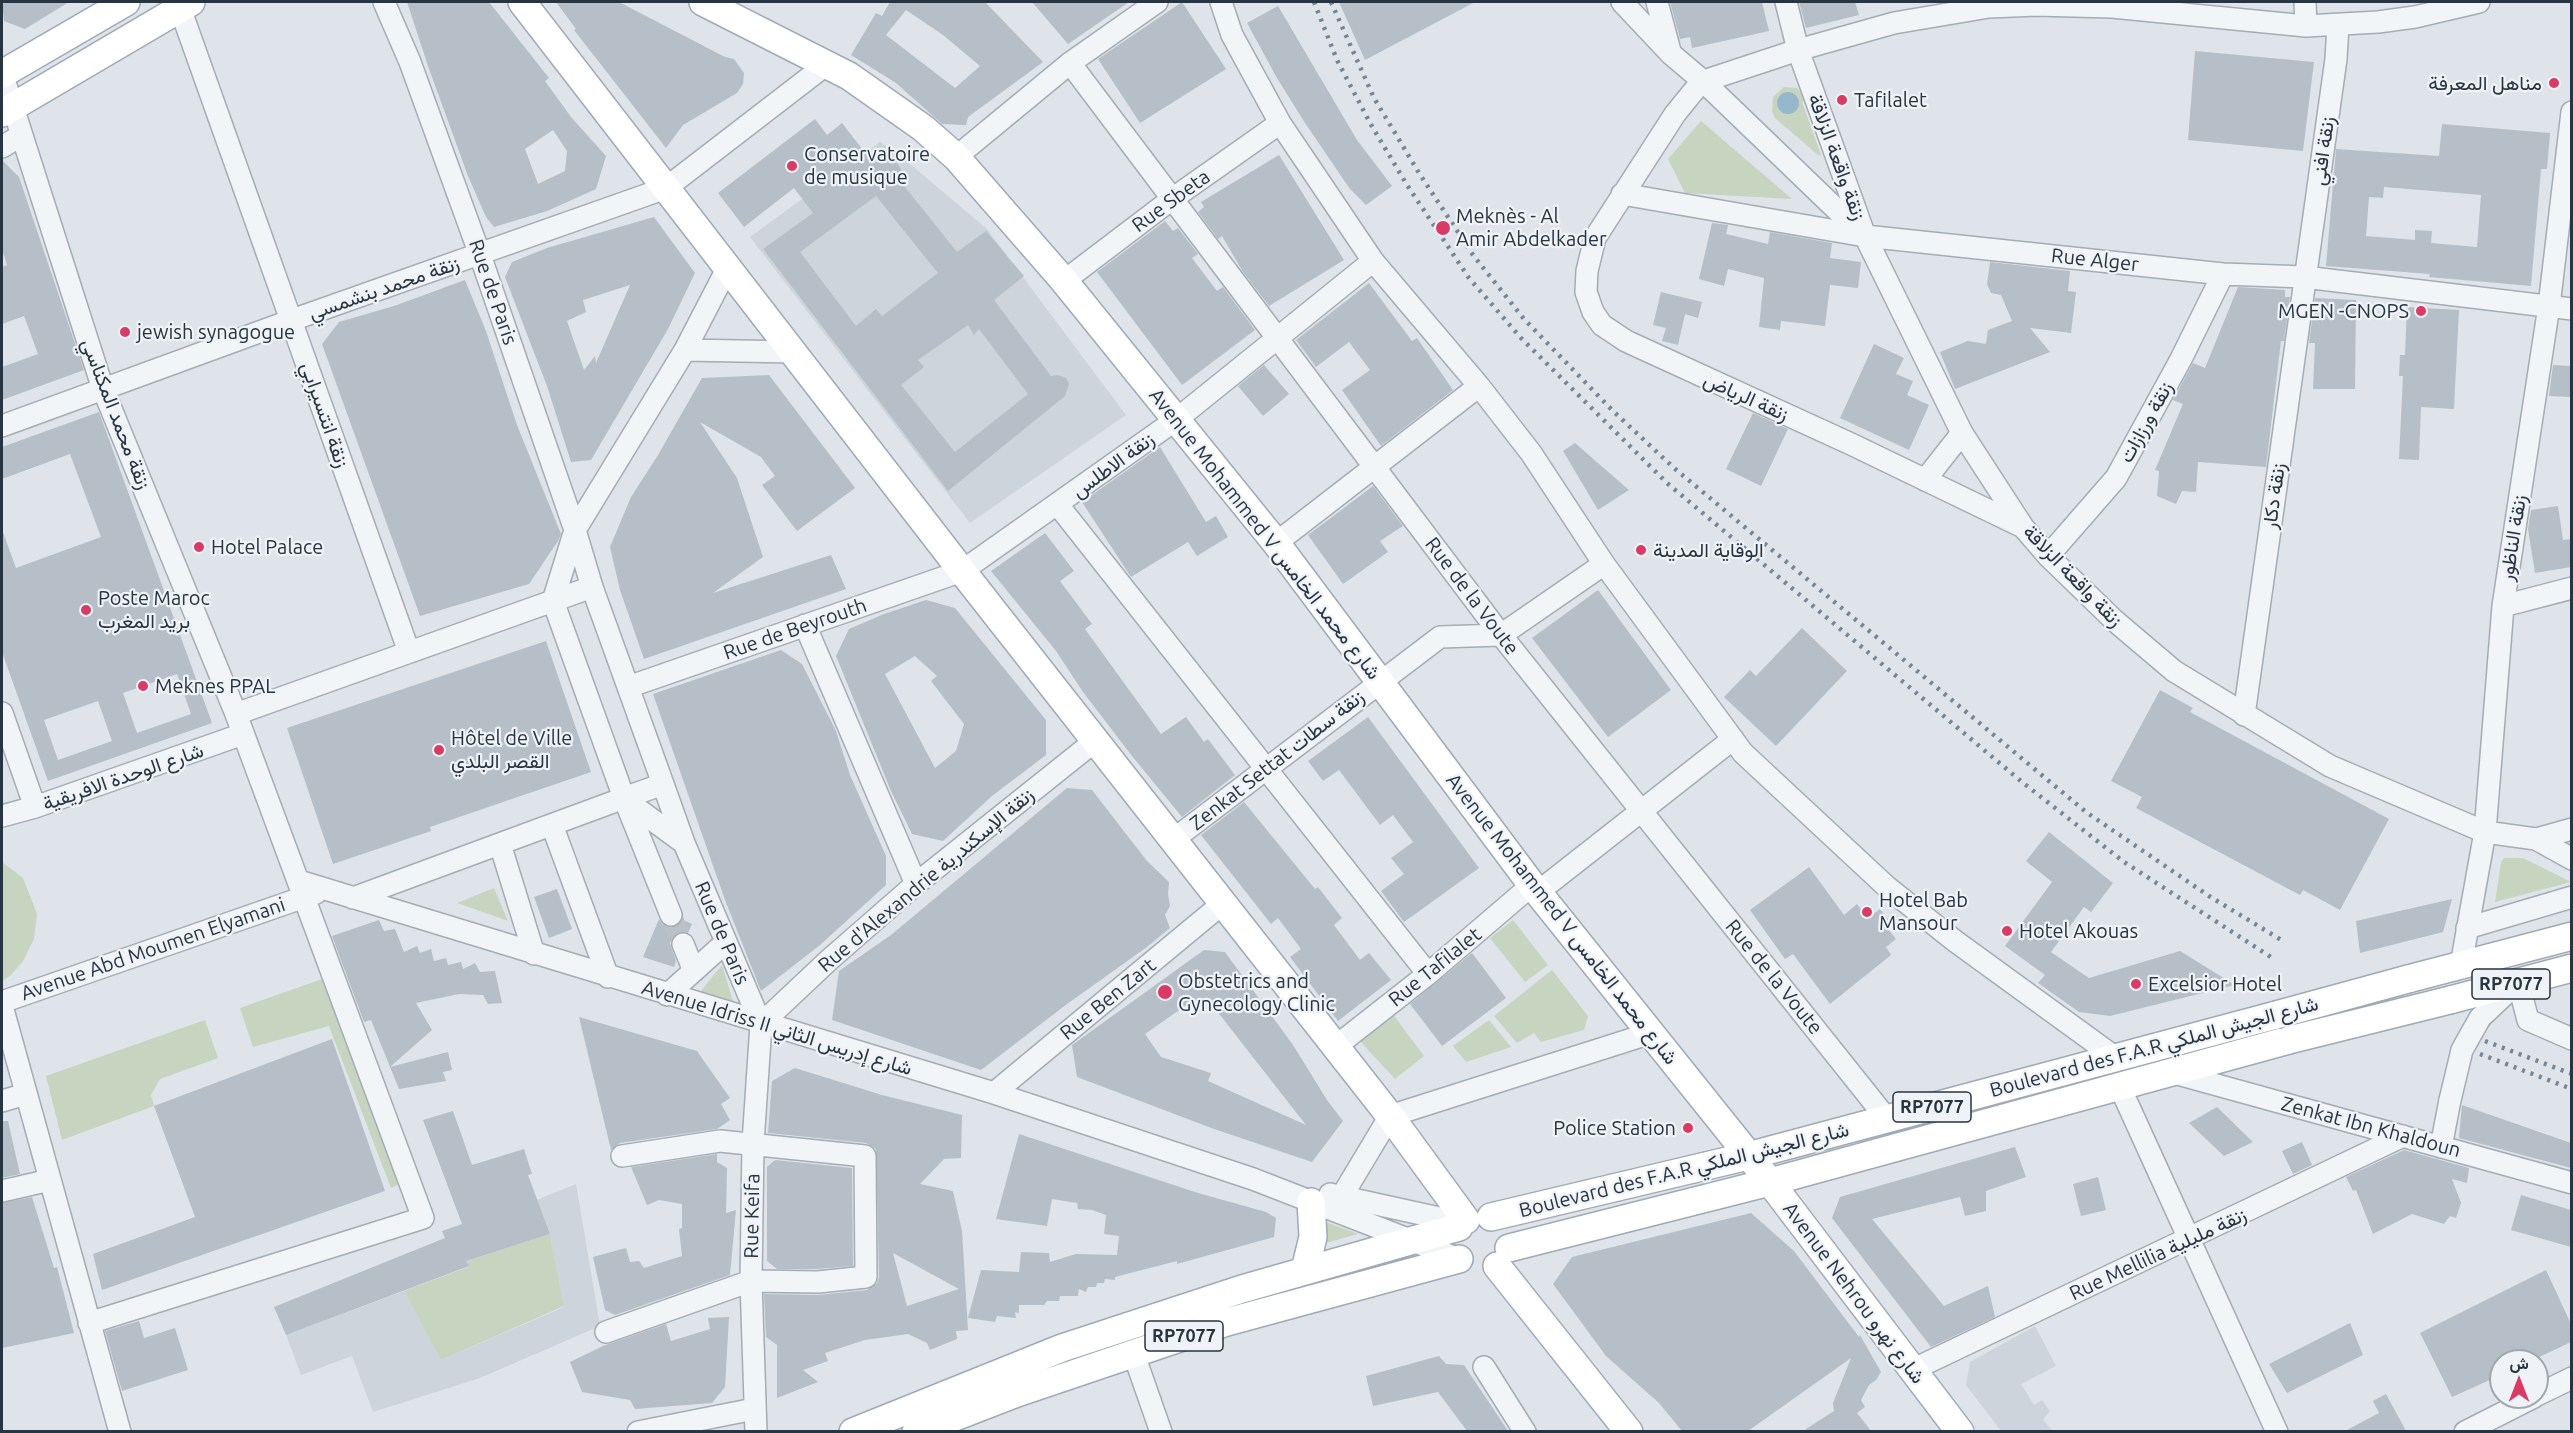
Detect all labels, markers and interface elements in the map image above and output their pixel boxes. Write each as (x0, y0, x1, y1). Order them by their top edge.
place label: مناهل المعرفة (2428, 71, 2542, 95)
marker: مناهل المعرفة (2547, 76, 2561, 90)
place label: Tafilalet (1854, 88, 1927, 112)
street label: زنقة واقعة الزلاقة (1803, 91, 1871, 223)
marker: Tafilalet (1835, 93, 1849, 107)
street label: زنقة افني (2306, 115, 2340, 187)
place label: Conservatoire de musique (804, 142, 930, 189)
marker: Conservatoire de musique (785, 159, 799, 173)
street label: Rue Sbeta (1127, 165, 1215, 237)
place label: Meknès - Al Amir Abdelkader (1456, 204, 1607, 251)
marker: Meknès - Al Amir Abdelkader (1434, 219, 1452, 237)
street label: Rue de Paris (464, 236, 522, 348)
street label: Rue Alger (2050, 243, 2140, 277)
street label: زنقة محمد بنشمسي (305, 251, 463, 325)
place label: MGEN -CNOPS (2278, 299, 2409, 323)
marker: MGEN -CNOPS (2414, 304, 2428, 318)
place label: jewish synagogue (137, 320, 295, 344)
marker: jewish synagogue (118, 325, 132, 339)
street label: زنقة محمد المكناسي (76, 335, 156, 493)
street label: زنقة انتسيرابي (296, 359, 354, 471)
street label: زنقة الرياض (1700, 368, 1792, 426)
street label: زنقة ورزازات (2114, 377, 2178, 467)
street label: Avenue Mohammed V شارع محمد الخامس (1144, 384, 1386, 684)
street label: زنقة الاطلس (1067, 427, 1159, 503)
street label: زنقة دكار (2257, 461, 2291, 531)
street label: زنقة الناظور (2494, 493, 2532, 583)
street label: زنقة واقعة الزلاقة (2018, 520, 2128, 632)
street label: Rue de la Voute (1420, 533, 1524, 659)
place label: Hotel Palace (211, 535, 323, 559)
place label: الوقاية المدينة (1653, 538, 1764, 562)
marker: Hotel Palace (192, 540, 206, 554)
marker: الوقاية المدينة (1634, 543, 1648, 557)
place label: Poste Maroc بريد المغرب (98, 586, 210, 633)
street label: Rue de Beyrouth (720, 593, 870, 665)
marker: Poste Maroc بريد المغرب (79, 603, 93, 617)
place label: Meknes PPAL (155, 674, 275, 698)
marker: Meknes PPAL (136, 679, 150, 693)
street label: Zenkat Settat زنقة سطات (1185, 684, 1369, 836)
place label: Hôtel de Ville القصر البلدي (451, 726, 572, 773)
street label: شارع الوحدة الافريقية (39, 738, 207, 816)
marker: Hôtel de Ville القصر البلدي (432, 743, 446, 757)
street label: Avenue Mohammed V شارع محمد الخامس (1441, 769, 1683, 1069)
street label: Rue d'Alexandrie زنقة الإسكندرية (813, 783, 1039, 977)
street label: Rue de Paris (689, 878, 755, 988)
place label: Hotel Bab Mansour (1879, 888, 1968, 935)
street label: Avenue Abd Moumen Elyamani (18, 892, 288, 1006)
marker: Hotel Bab Mansour (1860, 905, 1874, 919)
street label: Rue de la Voute (1720, 915, 1828, 1039)
place label: Hotel Akouas (2019, 919, 2138, 943)
street label: Rue Tafilalet (1384, 922, 1486, 1012)
marker: Hotel Akouas (2000, 924, 2014, 938)
street label: Rue Ben Zart (1055, 953, 1161, 1045)
place label: Obstetrics and Gynecology Clinic (1178, 969, 1335, 1016)
road number: RP7077 (2472, 969, 2550, 999)
place label: Excelsior Hotel (2148, 972, 2282, 996)
street label: Avenue Idriss II شارع إدريس الثاني (639, 975, 915, 1081)
marker: Excelsior Hotel (2129, 977, 2143, 991)
marker: Obstetrics and Gynecology Clinic (1156, 983, 1174, 1001)
street label: Boulevard des F.A.R شارع الجيش الملكي (1987, 992, 2321, 1102)
road number: RP7077 (1893, 1092, 1971, 1122)
street label: Zenkat Ibn Khaldoun (2279, 1092, 2463, 1162)
place label: Police Station (1553, 1116, 1676, 1140)
street label: Boulevard des F.A.R شارع الجيش الملكي (1517, 1117, 1851, 1223)
marker: Police Station (1681, 1121, 1695, 1135)
street label: Rue Keifa (739, 1173, 765, 1259)
street label: Avenue Nehrou شارع نهرو (1778, 1198, 1930, 1388)
street label: Rue Mellilia زنقة مليلية (2066, 1202, 2250, 1306)
road number: RP7077 (1145, 1321, 1223, 1351)
north arrow (2489, 1349, 2549, 1409)
text: ش (2509, 1354, 2529, 1372)

